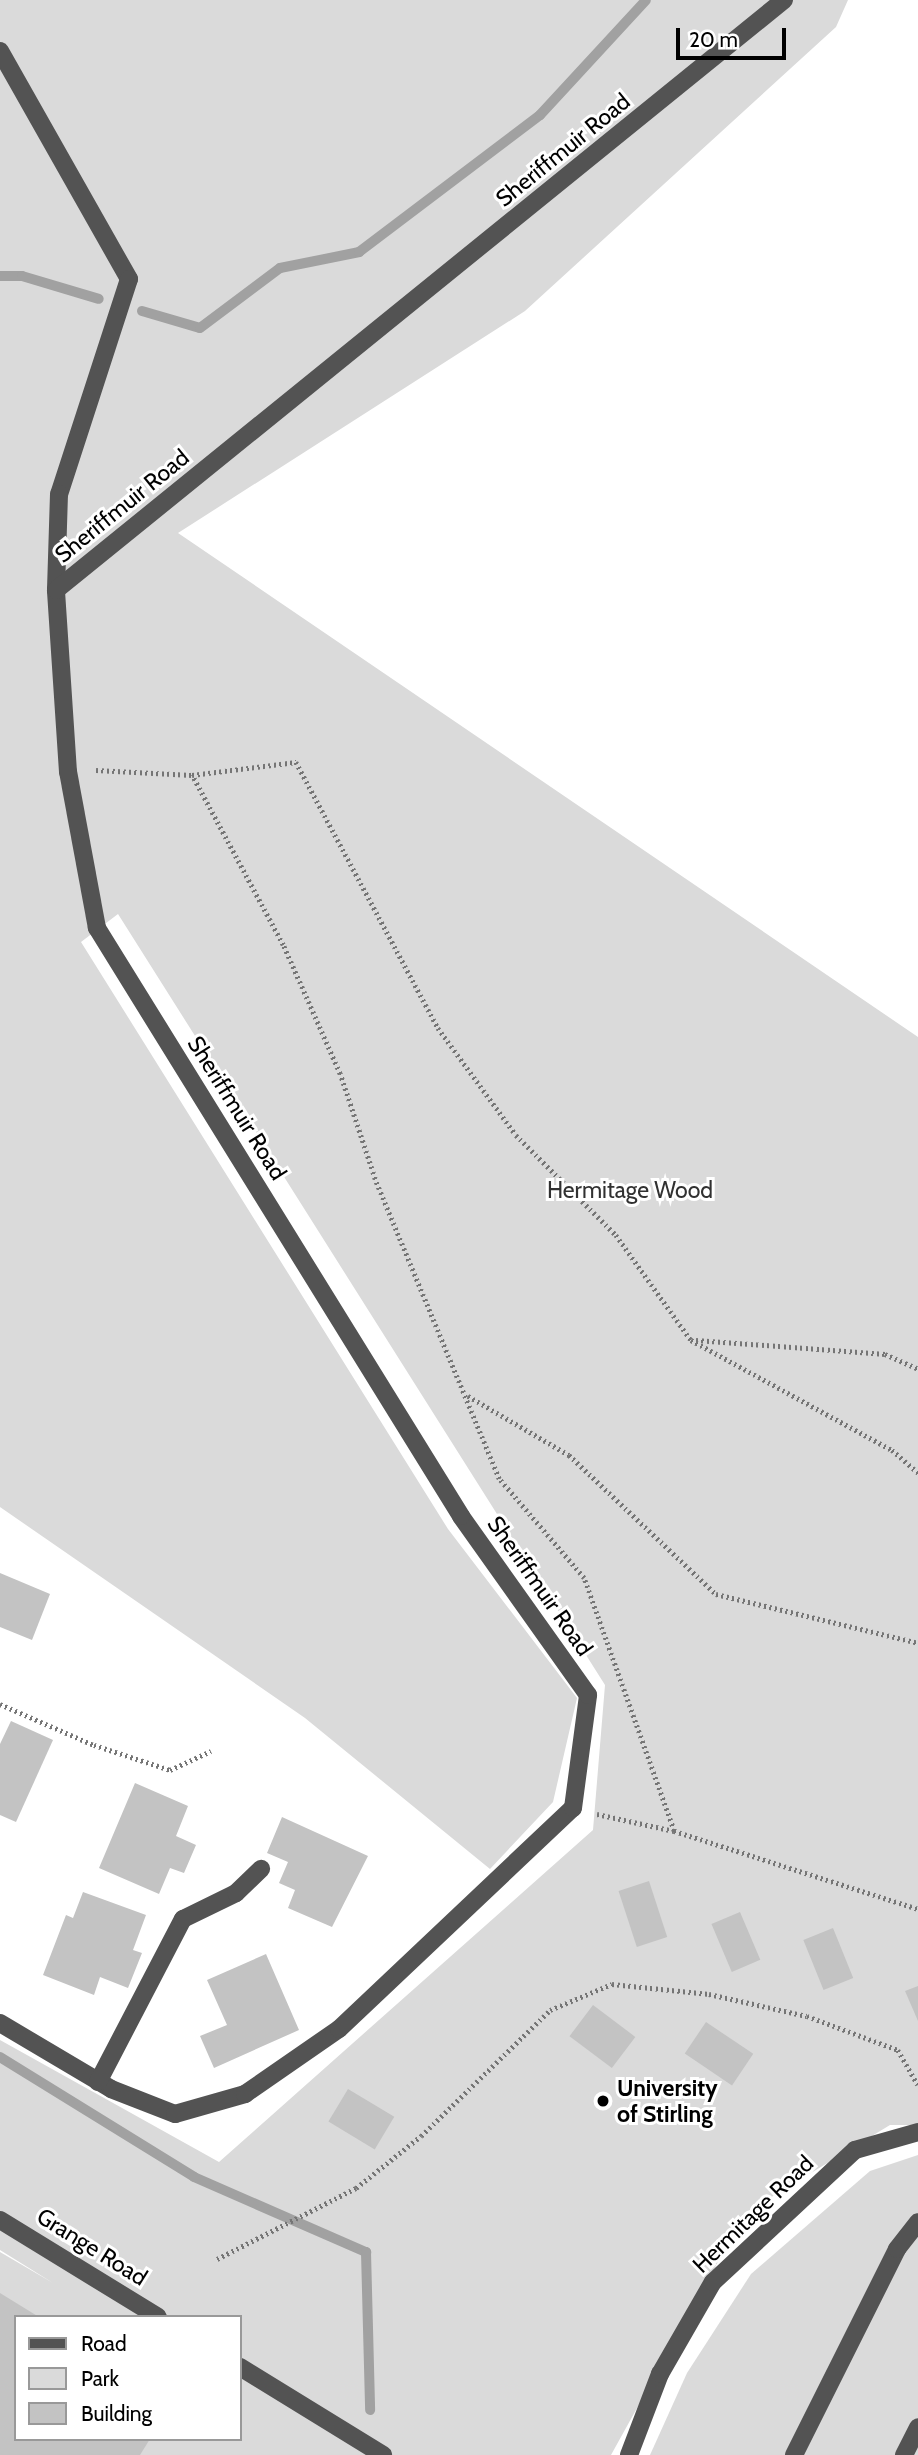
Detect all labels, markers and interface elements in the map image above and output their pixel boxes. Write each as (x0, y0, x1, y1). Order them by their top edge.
scale bar (680, 14, 790, 58)
text: 20 m (689, 27, 738, 52)
street label: Sheriffmuir Road (490, 88, 636, 212)
street label: Sheriffmuir Road (49, 444, 195, 568)
street label: Sheriffmuir Road (182, 1031, 292, 1185)
park label: Hermitage Wood (547, 1176, 713, 1204)
street label: Sheriffmuir Road (482, 1511, 598, 1661)
place label: University of Stirling (617, 2074, 718, 2128)
marker: University of Stirling (595, 2093, 611, 2109)
street label: Hermitage Road (687, 2150, 819, 2278)
street label: Grange Road (32, 2202, 152, 2292)
legend (14, 2315, 242, 2441)
text: Road (81, 2331, 127, 2356)
text: Park (81, 2366, 119, 2391)
text: Building (81, 2401, 152, 2426)

